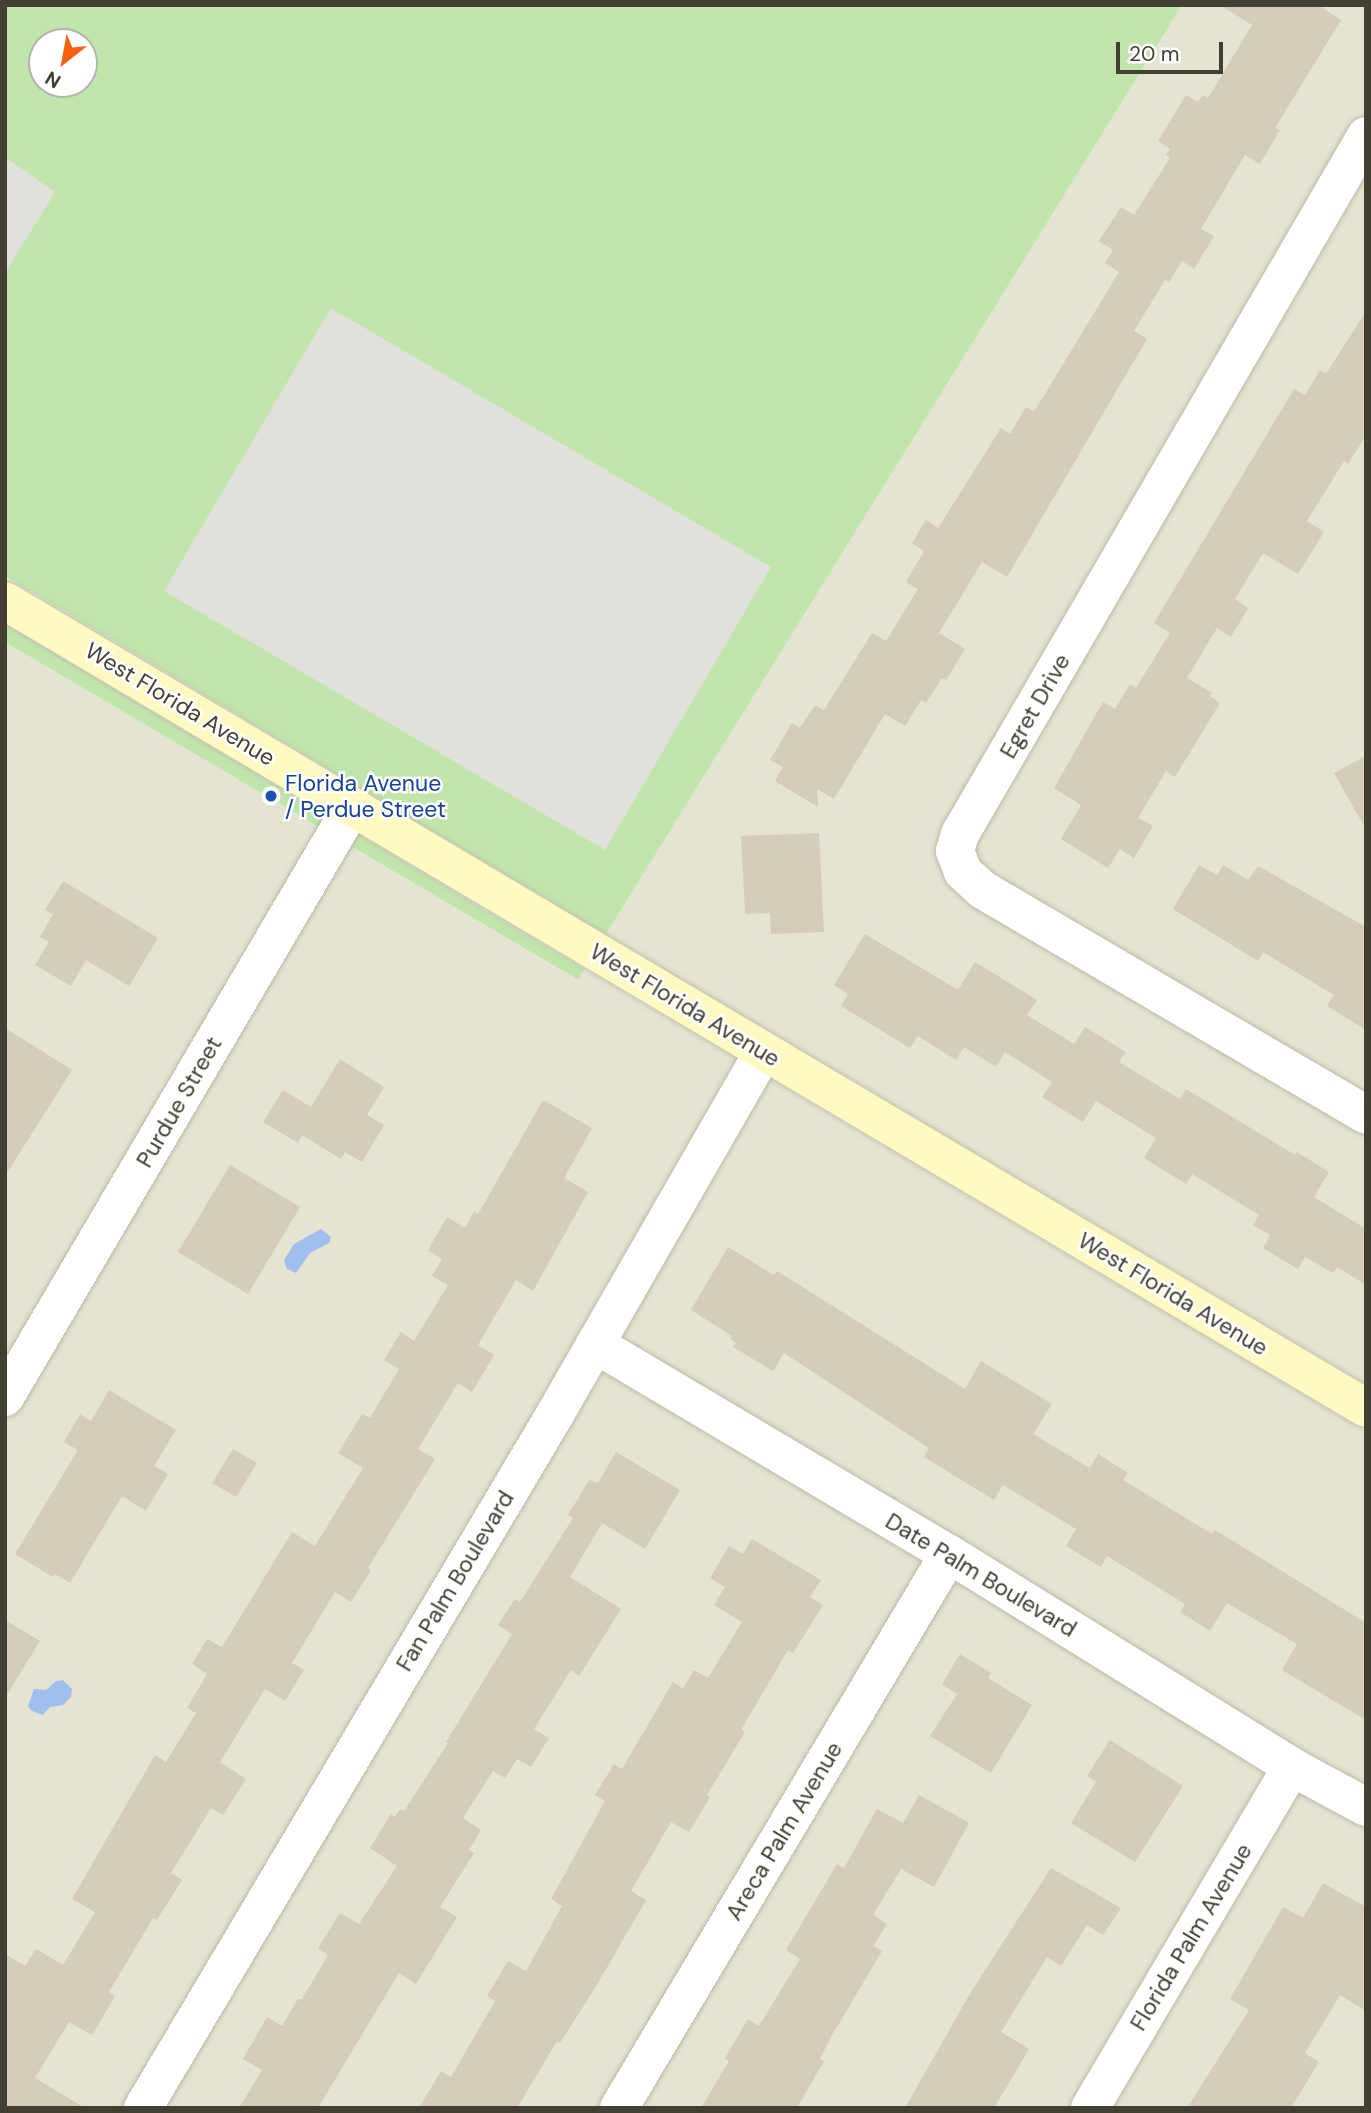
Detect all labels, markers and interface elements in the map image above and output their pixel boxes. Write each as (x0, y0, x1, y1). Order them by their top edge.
north arrow (28, 28, 98, 98)
scale bar (1119, 28, 1226, 72)
text: 20 m (1129, 40, 1180, 68)
text: N (41, 65, 65, 94)
street label: West Florida Avenue (80, 636, 280, 772)
street label: Egret Drive (994, 649, 1076, 763)
place label: Florida Avenue / Perdue Street (285, 769, 446, 823)
marker: Florida Avenue / Perdue Street (263, 788, 279, 804)
street label: West Florida Avenue (585, 937, 785, 1073)
street label: Purdue Street (130, 1032, 228, 1172)
street label: West Florida Avenue (1073, 1226, 1273, 1362)
street label: Fan Palm Boulevard (390, 1486, 520, 1676)
street label: Date Palm Boulevard (880, 1507, 1082, 1643)
street label: Areca Palm Avenue (720, 1737, 848, 1925)
street label: Florida Palm Avenue (1124, 1838, 1258, 2036)

